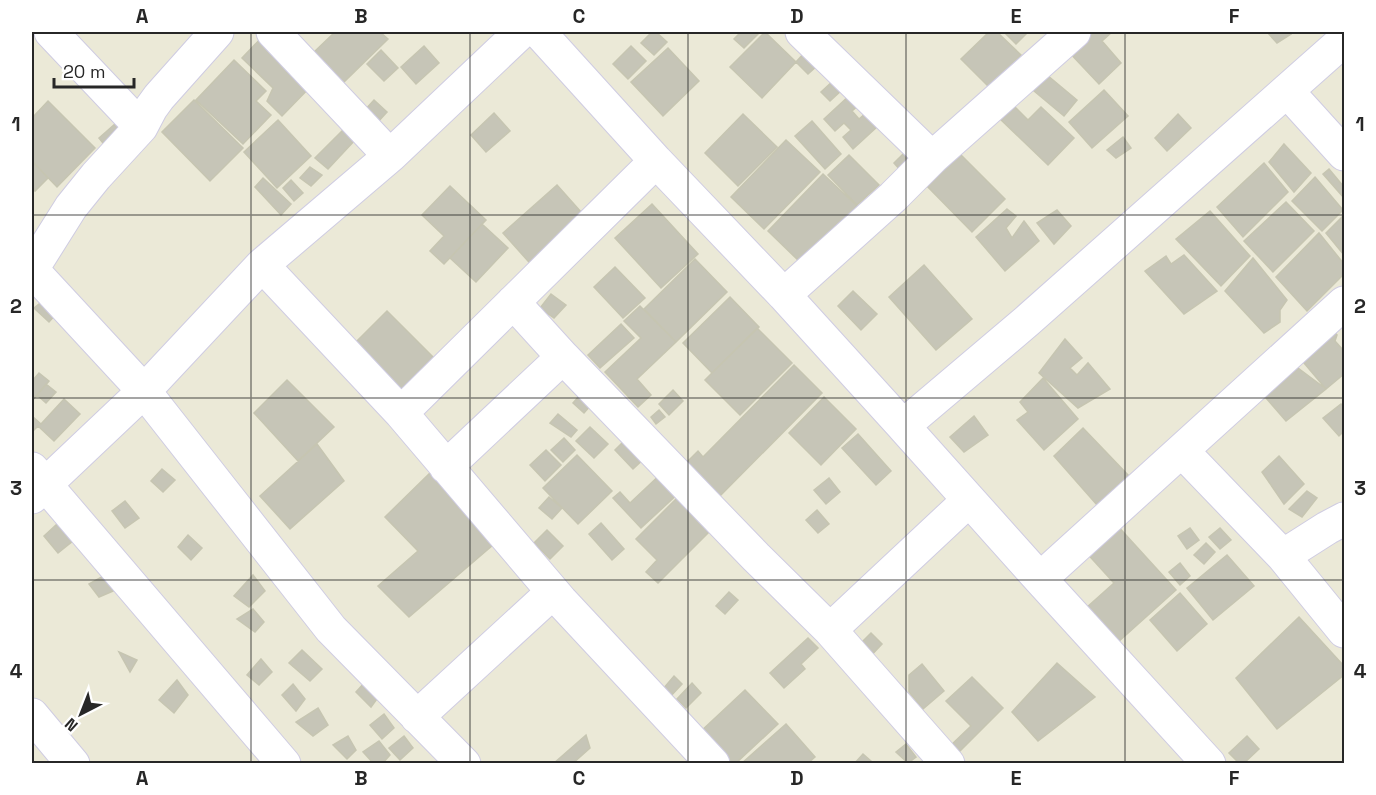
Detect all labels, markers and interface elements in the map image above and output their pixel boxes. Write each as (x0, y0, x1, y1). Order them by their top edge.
text: A (136, 3, 149, 29)
text: B (354, 3, 368, 29)
text: C (573, 3, 586, 29)
text: D (790, 3, 804, 29)
text: E (1010, 3, 1022, 29)
text: F (1229, 3, 1240, 29)
scale bar (54, 51, 134, 89)
text: 20 m (63, 60, 106, 83)
text: 1 (11, 111, 21, 137)
text: 1 (1355, 111, 1365, 137)
text: 2 (10, 293, 22, 319)
text: 2 (1354, 293, 1366, 319)
text: 3 (10, 475, 22, 501)
text: 3 (1354, 475, 1366, 501)
text: 4 (10, 658, 23, 684)
text: 4 (1354, 658, 1367, 684)
north arrow (51, 684, 111, 744)
text: N (60, 713, 82, 736)
text: A (136, 765, 149, 791)
text: B (354, 765, 368, 791)
text: C (573, 765, 586, 791)
text: D (790, 765, 804, 791)
text: E (1010, 765, 1022, 791)
text: F (1229, 765, 1240, 791)

